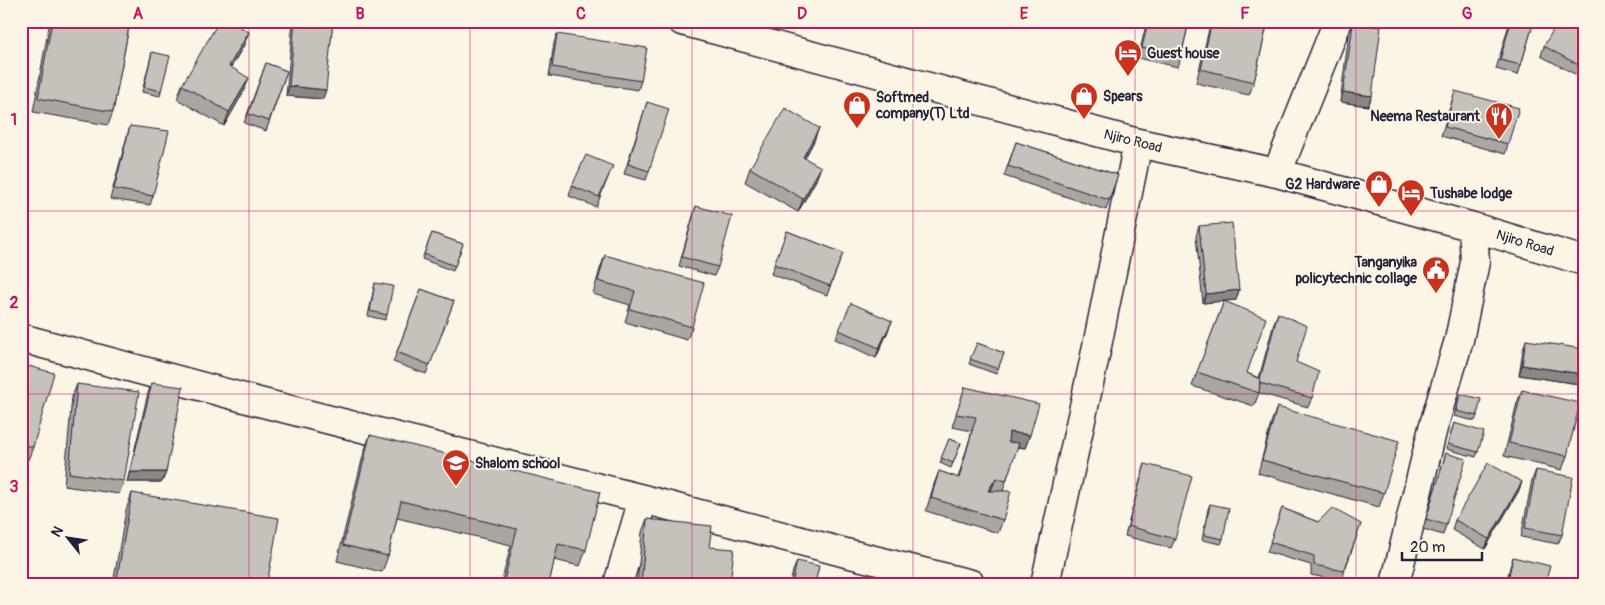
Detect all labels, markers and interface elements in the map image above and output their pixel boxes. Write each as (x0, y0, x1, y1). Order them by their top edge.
text: A (133, 4, 144, 24)
text: B (355, 4, 365, 24)
text: C (576, 4, 586, 24)
text: D (797, 4, 807, 24)
text: E (1020, 4, 1029, 24)
text: F (1240, 4, 1250, 24)
text: G (1462, 4, 1473, 24)
hotel icon: Guest house (1113, 38, 1143, 77)
place label: Guest house (1147, 45, 1221, 62)
shop icon: Spears (1069, 81, 1099, 120)
place label: Spears (1103, 88, 1143, 105)
place label: Softmed company(T) Ltd (875, 89, 970, 122)
shop icon: Softmed company(T) Ltd (842, 90, 872, 129)
restaurant icon: Neema Restaurant (1484, 101, 1514, 140)
place label: Neema Restaurant (1370, 108, 1480, 125)
text: 1 (11, 110, 17, 130)
street label: Njiro Road (1102, 126, 1164, 156)
shop icon: G2 Hardware (1364, 169, 1394, 208)
place label: G2 Hardware (1285, 176, 1361, 193)
hotel icon: Tushabe lodge (1396, 178, 1426, 217)
place label: Tushabe lodge (1429, 185, 1513, 202)
street label: Njiro Road (1494, 226, 1556, 260)
place label: Tanganyika policytechnic collage (1295, 254, 1418, 287)
public building icon: Tanganyika policytechnic collage (1421, 255, 1451, 294)
text: 2 (10, 293, 19, 313)
school or university icon: Shalom school (441, 448, 471, 487)
place label: Shalom school (475, 455, 560, 472)
text: 3 (10, 477, 19, 497)
north arrow (42, 512, 92, 562)
text: N (47, 523, 67, 540)
scale bar (1402, 530, 1482, 562)
text: 20 m (1410, 538, 1445, 557)

